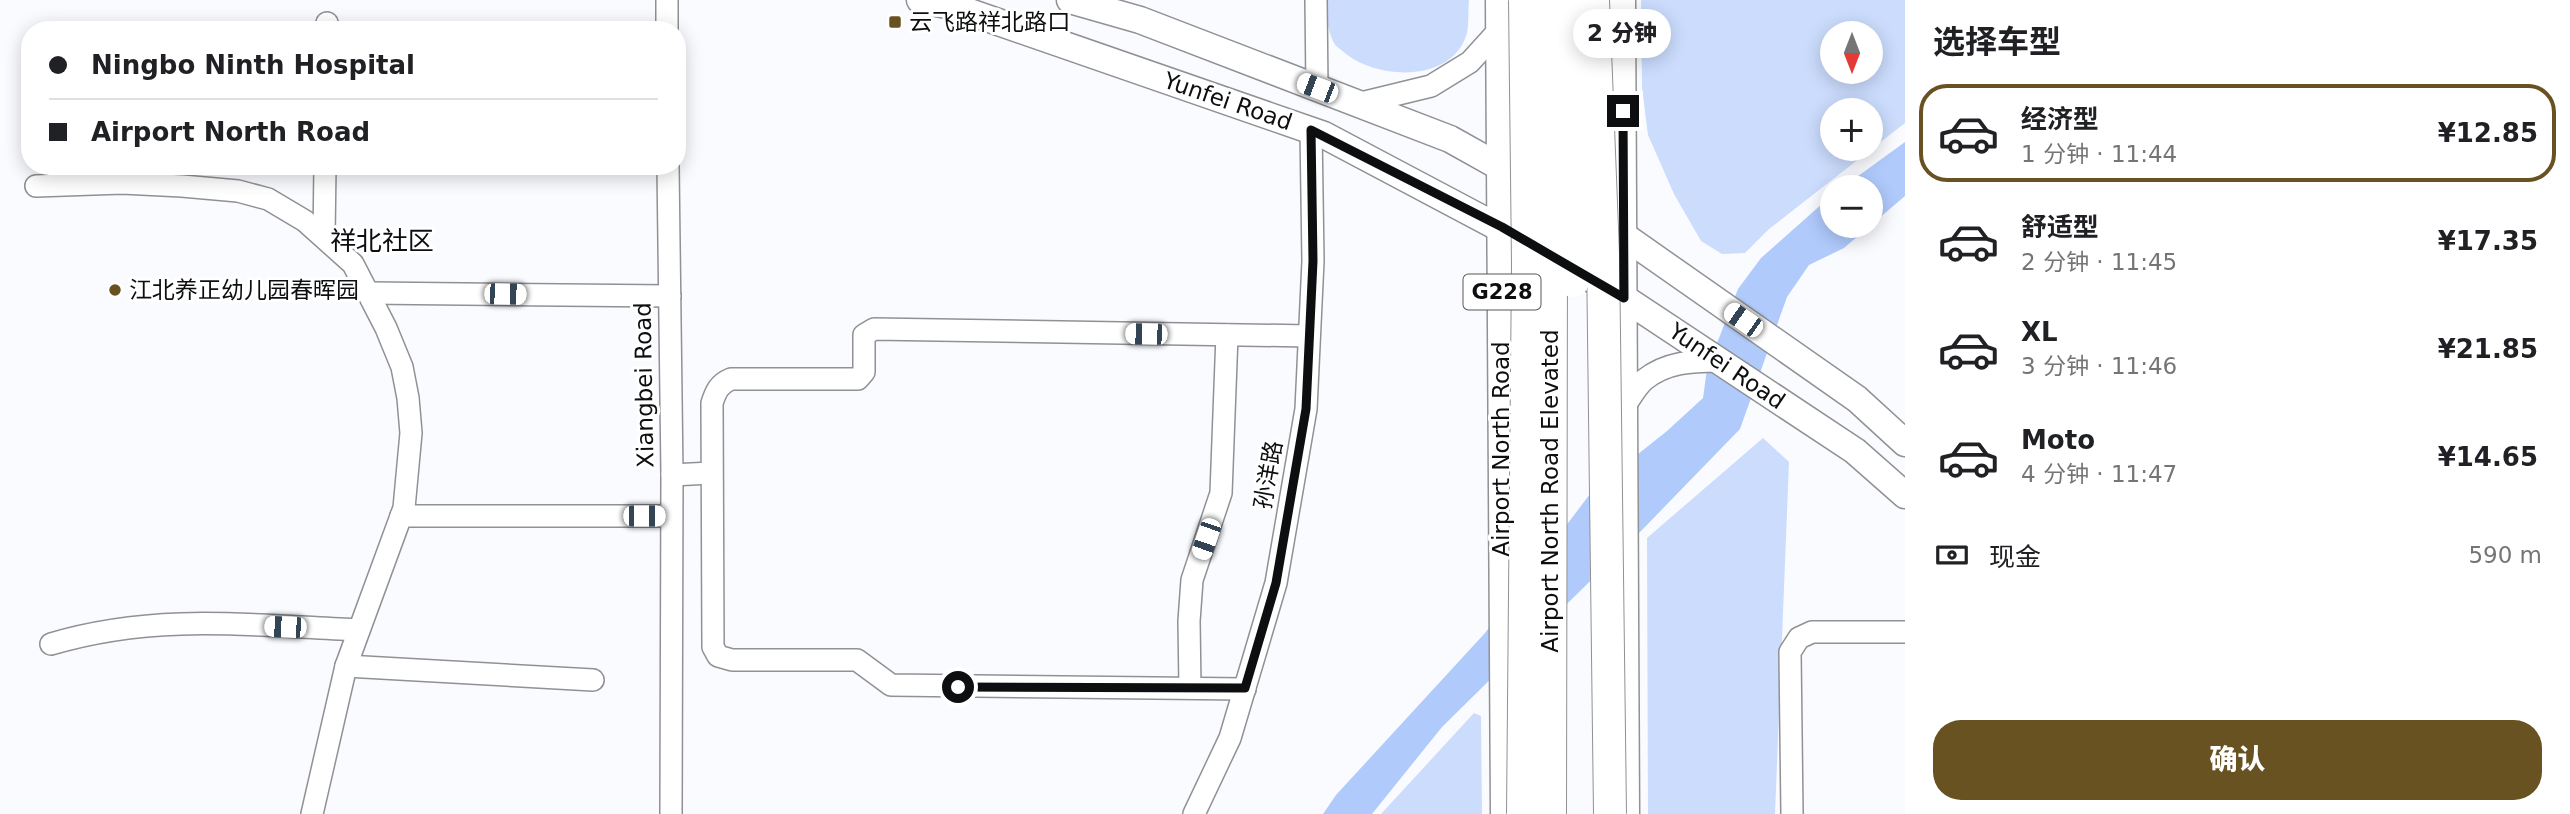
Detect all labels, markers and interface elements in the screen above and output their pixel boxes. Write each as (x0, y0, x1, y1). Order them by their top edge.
place label: 云飞路祥北路口 (909, 9, 1070, 35)
callout: 2 分钟 (1574, 10, 1672, 58)
marker: 云飞路祥北路口 (887, 14, 903, 30)
text: 2 分钟 (1587, 20, 1657, 46)
north arrow (1820, 21, 1883, 84)
map controls (1820, 21, 1883, 238)
text: 选择车型 (1933, 23, 2061, 61)
text: Ningbo Ninth Hospital (91, 50, 415, 80)
street label: Yunfei Road (1159, 67, 1296, 135)
car (1294, 71, 1341, 105)
route end (1607, 95, 1639, 127)
button: + (1820, 98, 1883, 161)
icon: car (1937, 102, 2000, 165)
text: 经济型 (2021, 104, 2099, 134)
text: Airport North Road (91, 117, 370, 147)
text: ¥12.85 (2438, 118, 2538, 148)
text: 1 分钟 · 11:44 (2021, 141, 2177, 167)
button: − (1820, 175, 1883, 238)
icon: car (1937, 210, 2000, 273)
text: 舒适型 (2021, 212, 2099, 242)
district label: 祥北社区 (330, 226, 434, 256)
text: ¥17.35 (2438, 226, 2538, 256)
text: 2 分钟 · 11:45 (2021, 249, 2177, 275)
road number: G228 (1464, 274, 1540, 310)
place label: 江北养正幼儿园春晖园 (129, 277, 359, 303)
marker: 江北养正幼儿园春晖园 (107, 282, 123, 298)
car (484, 283, 527, 305)
car (1720, 299, 1767, 341)
street label: Xiangbei Road (630, 302, 658, 468)
street label: Yunfei Road (1663, 317, 1790, 414)
text: XL (2021, 317, 2058, 347)
icon: car (1937, 318, 2000, 381)
car (1125, 323, 1168, 345)
street label: Airport North Road Elevated (1537, 329, 1563, 653)
text: ¥21.85 (2438, 334, 2538, 364)
street label: Airport North Road (1488, 341, 1514, 557)
text: 3 分钟 · 11:46 (2021, 353, 2177, 379)
text: Moto (2021, 425, 2095, 455)
icon: car (1937, 426, 2000, 489)
street label: 孙洋路 (1249, 439, 1287, 511)
text: ¥14.65 (2438, 442, 2538, 472)
text: 4 分钟 · 11:47 (2021, 461, 2177, 487)
car (624, 506, 666, 527)
car (1190, 516, 1223, 562)
icon: cash (1933, 536, 1971, 574)
text: 现金 (1989, 542, 2041, 572)
text: 590 m (2468, 542, 2542, 568)
car (264, 616, 307, 638)
route start (942, 671, 974, 703)
button: 确认 (1933, 720, 2542, 800)

